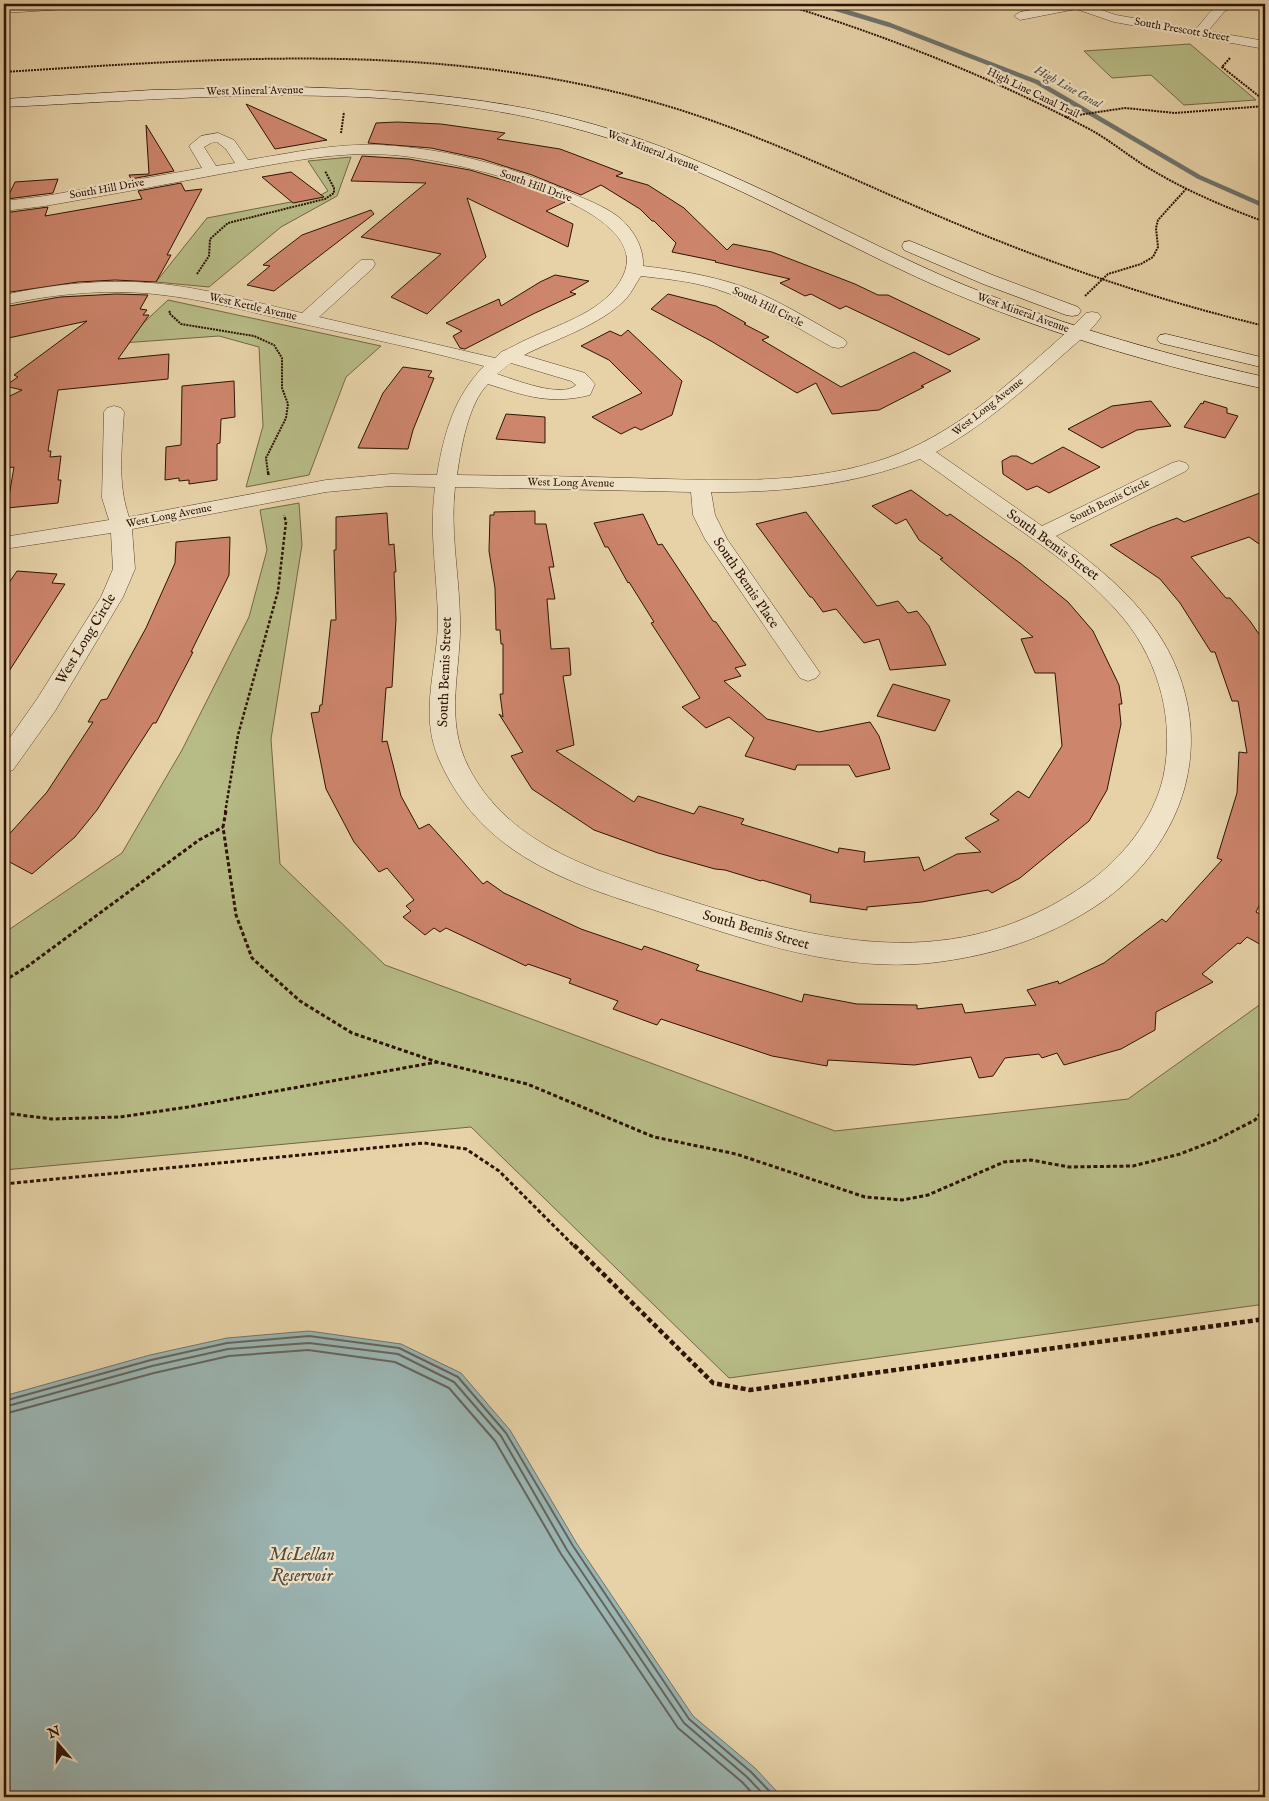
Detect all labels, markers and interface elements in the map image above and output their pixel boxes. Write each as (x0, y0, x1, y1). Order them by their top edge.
street label: South Prescott Street (1133, 15, 1231, 45)
water label: High Line Canal (1030, 62, 1105, 113)
street label: High Line Canal Trail (984, 65, 1082, 121)
street label: West Mineral Avenue (206, 83, 304, 99)
street label: West Mineral Avenue (605, 127, 701, 175)
street label: South Hill Drive (498, 166, 574, 206)
street label: South Hill Drive (69, 176, 145, 202)
street label: South Hill Circle (730, 284, 806, 330)
street label: West Kettle Avenue (208, 290, 298, 324)
street label: West Mineral Avenue (975, 290, 1071, 336)
street label: West Long Avenue (950, 375, 1026, 439)
street label: West Long Avenue (528, 475, 614, 491)
street label: South Bemis Circle (1068, 476, 1152, 526)
street label: West Long Avenue (125, 501, 213, 531)
street label: South Bemis Street (1003, 505, 1103, 585)
street label: South Bemis Place (709, 534, 783, 632)
street label: West Long Circle (52, 590, 120, 688)
street label: South Bemis Street (434, 616, 456, 727)
street label: South Bemis Street (701, 906, 812, 954)
water label: McLellan Reservoir (269, 1544, 335, 1588)
north arrow (32, 1718, 82, 1768)
text: N (44, 1722, 63, 1743)

